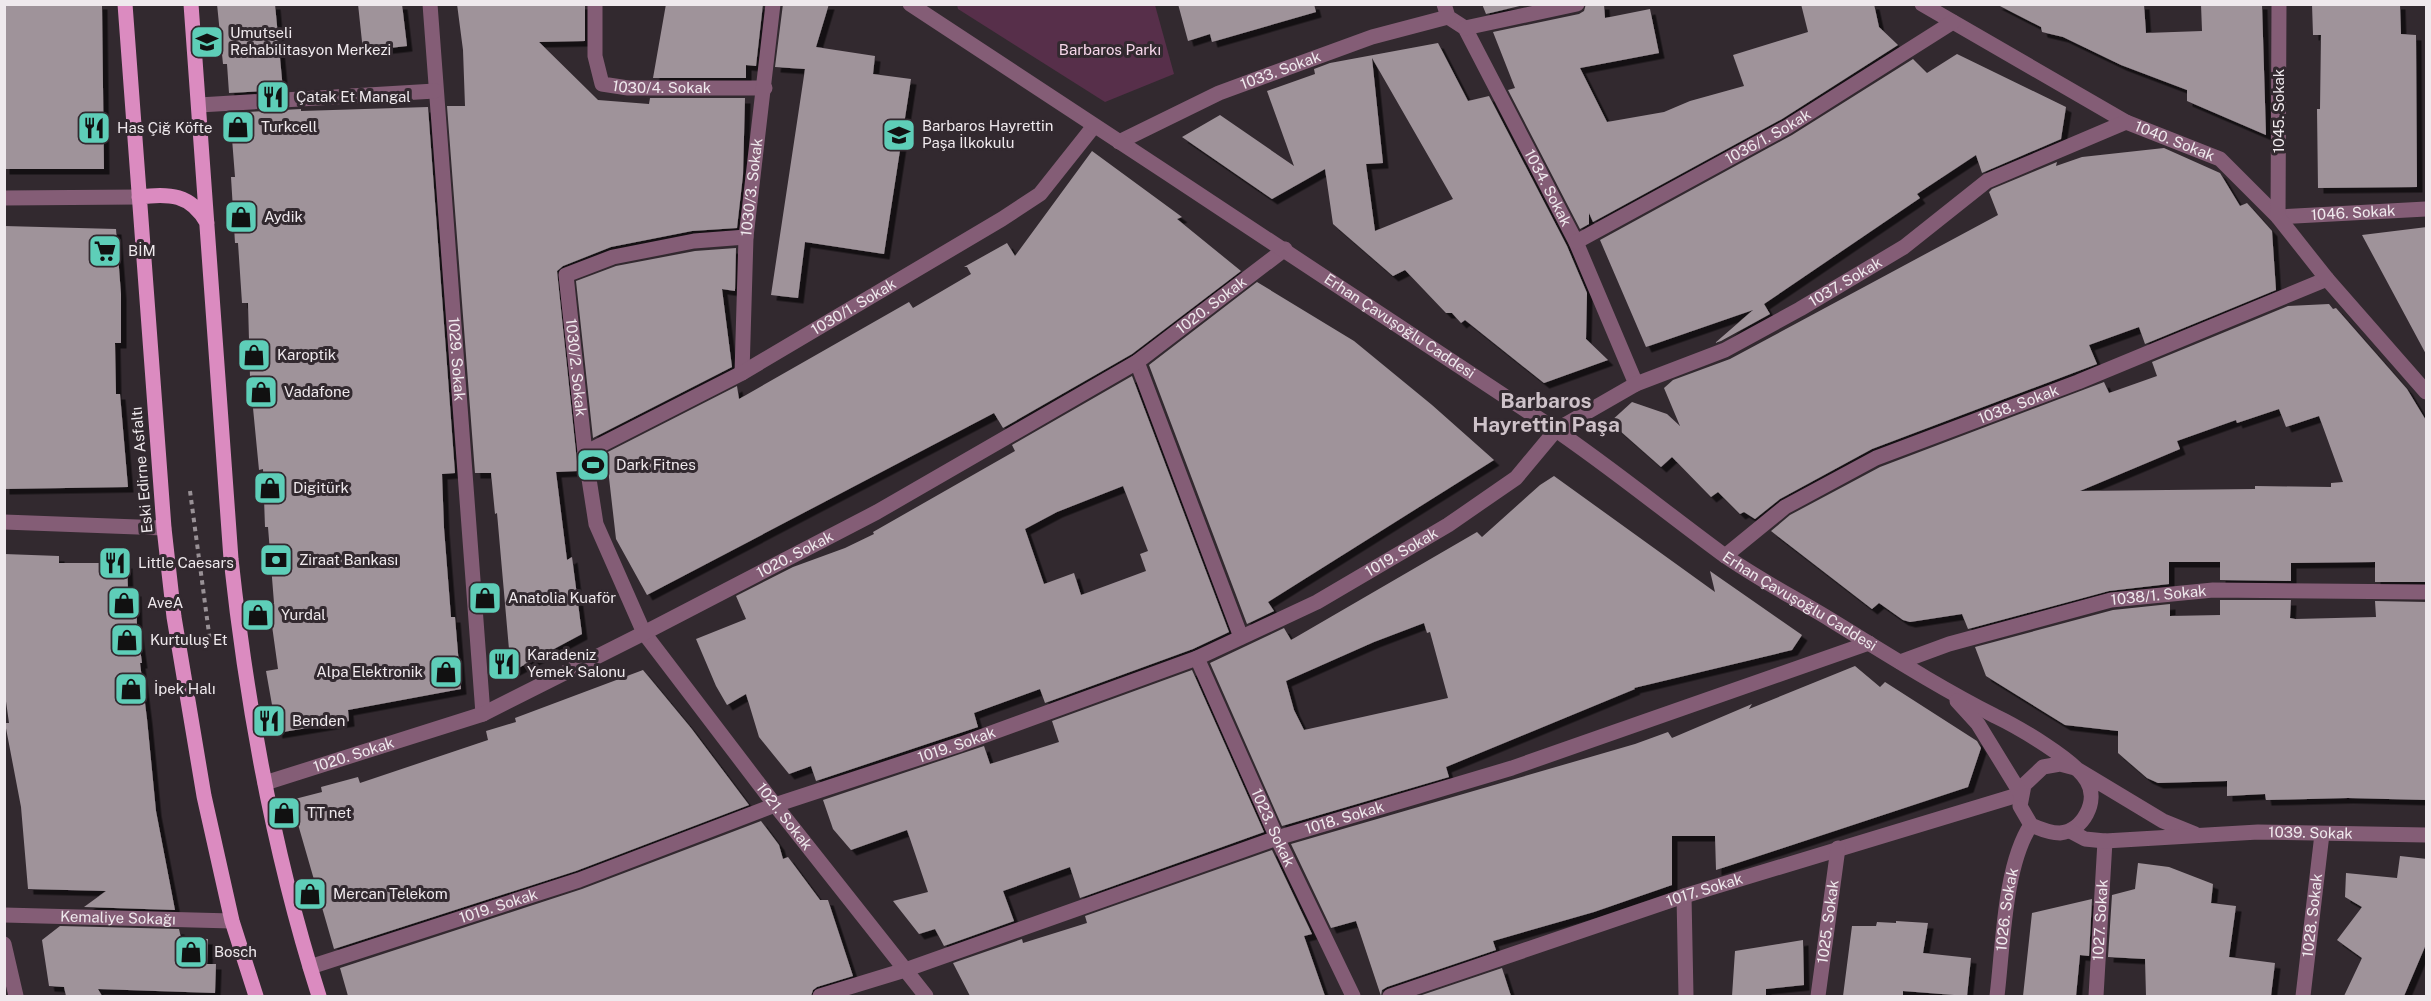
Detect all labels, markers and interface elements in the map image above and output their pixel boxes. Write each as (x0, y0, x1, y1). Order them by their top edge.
school or university icon: Umutseli Rehabilitasyon Merkezi (189, 24, 225, 60)
place label: Umutseli Rehabilitasyon Merkezi (230, 24, 391, 58)
park label: Barbaros Parkı (1059, 41, 1161, 58)
street label: 1033. Sokak (1238, 47, 1323, 92)
street label: 1045. Sokak (2270, 69, 2287, 153)
street label: 1030/4. Sokak (611, 77, 711, 96)
restaurant icon: Çatak Et Mangal (255, 79, 291, 115)
place label: Çatak Et Mangal (296, 88, 411, 105)
street label: 1036/1. Sokak (1722, 105, 1814, 167)
shop icon: Turkcell (220, 109, 256, 145)
restaurant icon: Has Çiğ Köfte (76, 110, 112, 146)
school or university icon: Barbaros Hayrettin Paşa İlkokulu (881, 117, 917, 153)
place label: Barbaros Hayrettin Paşa İlkokulu (922, 117, 1054, 151)
street label: 1040. Sokak (2133, 117, 2217, 164)
place label: Turkcell (261, 118, 317, 135)
place label: Has Çiğ Köfte (117, 119, 212, 136)
street label: 1030/3. Sokak (737, 137, 765, 237)
street label: 1034. Sokak (1521, 146, 1575, 229)
shop icon: Aydik (223, 199, 259, 235)
street label: 1046. Sokak (2311, 202, 2396, 223)
place label: Aydik (264, 208, 303, 225)
supermarket icon: BİM (87, 233, 123, 269)
place label: BİM (128, 241, 156, 259)
street label: 1037. Sokak (1806, 253, 1885, 310)
street label: Erhan Çavuşoğlu Caddesi (1321, 270, 1478, 382)
street label: 1020. Sokak (1172, 273, 1249, 337)
street label: 1030/1. Sokak (808, 275, 899, 338)
street label: 1029. Sokak (445, 316, 469, 402)
street label: 1030/2. Sokak (563, 318, 590, 417)
shop icon: Karoptik (236, 337, 272, 373)
place label: Karoptik (277, 346, 336, 363)
shop icon: Vadafone (243, 374, 279, 410)
street label: 1038. Sokak (1976, 381, 2061, 427)
place label: Vadafone (284, 383, 350, 400)
district label: Barbaros Hayrettin Paşa (1472, 388, 1620, 437)
street label: Eski Edirne Asfaltı (128, 406, 155, 534)
sports icon: Dark Fitnes (575, 447, 611, 483)
place label: Dark Fitnes (616, 456, 696, 473)
shop icon: Digitürk (252, 470, 288, 506)
place label: Digitürk (293, 479, 349, 496)
street label: 1019. Sokak (1362, 524, 1441, 580)
street label: 1020. Sokak (754, 527, 836, 581)
bank icon: Ziraat Bankası (258, 542, 294, 578)
restaurant icon: Little Caesars (97, 545, 133, 581)
street label: Erhan Çavuşoğlu Caddesi (1720, 548, 1880, 654)
place label: Ziraat Bankası (299, 551, 398, 568)
place label: Little Caesars (138, 554, 234, 571)
shop icon: Anatolia Kuaför (467, 580, 503, 616)
street label: 1038/1. Sokak (2110, 582, 2207, 608)
shop icon: AveA (106, 585, 142, 621)
place label: Anatolia Kuaför (508, 589, 616, 606)
place label: AveA (147, 594, 184, 611)
shop icon: Yurdal (240, 597, 276, 633)
place label: Yurdal (281, 606, 326, 623)
shop icon: Kurtuluş Et (109, 622, 145, 658)
place label: Kurtuluş Et (150, 631, 228, 648)
restaurant icon: Karadeniz Yemek Salonu (486, 646, 522, 682)
place label: Karadeniz Yemek Salonu (527, 646, 626, 680)
shop icon: Alpa Elektronik (428, 654, 464, 690)
place label: Alpa Elektronik (316, 663, 423, 680)
shop icon: İpek Halı (113, 671, 149, 707)
place label: İpek Halı (154, 679, 216, 697)
restaurant icon: Benden (251, 703, 287, 739)
place label: Benden (292, 712, 345, 729)
street label: 1019. Sokak (915, 723, 998, 766)
street label: 1020. Sokak (311, 734, 396, 775)
street label: 1021. Sokak (753, 779, 816, 853)
street label: 1023. Sokak (1248, 786, 1299, 869)
shop icon: TT net (266, 795, 302, 831)
street label: 1018. Sokak (1303, 798, 1386, 837)
place label: TT net (307, 804, 352, 821)
street label: 1039. Sokak (2268, 823, 2353, 842)
street label: 1026. Sokak (1992, 866, 2021, 952)
street label: 1017. Sokak (1664, 870, 1745, 909)
street label: 1028. Sokak (2299, 873, 2325, 958)
shop icon: Mercan Telekom (292, 876, 328, 912)
street label: 1025. Sokak (1813, 879, 1842, 965)
street label: 1027. Sokak (2089, 879, 2111, 961)
place label: Mercan Telekom (333, 885, 448, 902)
street label: 1019. Sokak (457, 885, 540, 926)
street label: Kemaliye Sokağı (60, 907, 176, 928)
shop icon: Bosch (173, 934, 209, 970)
place label: Bosch (214, 943, 257, 960)

